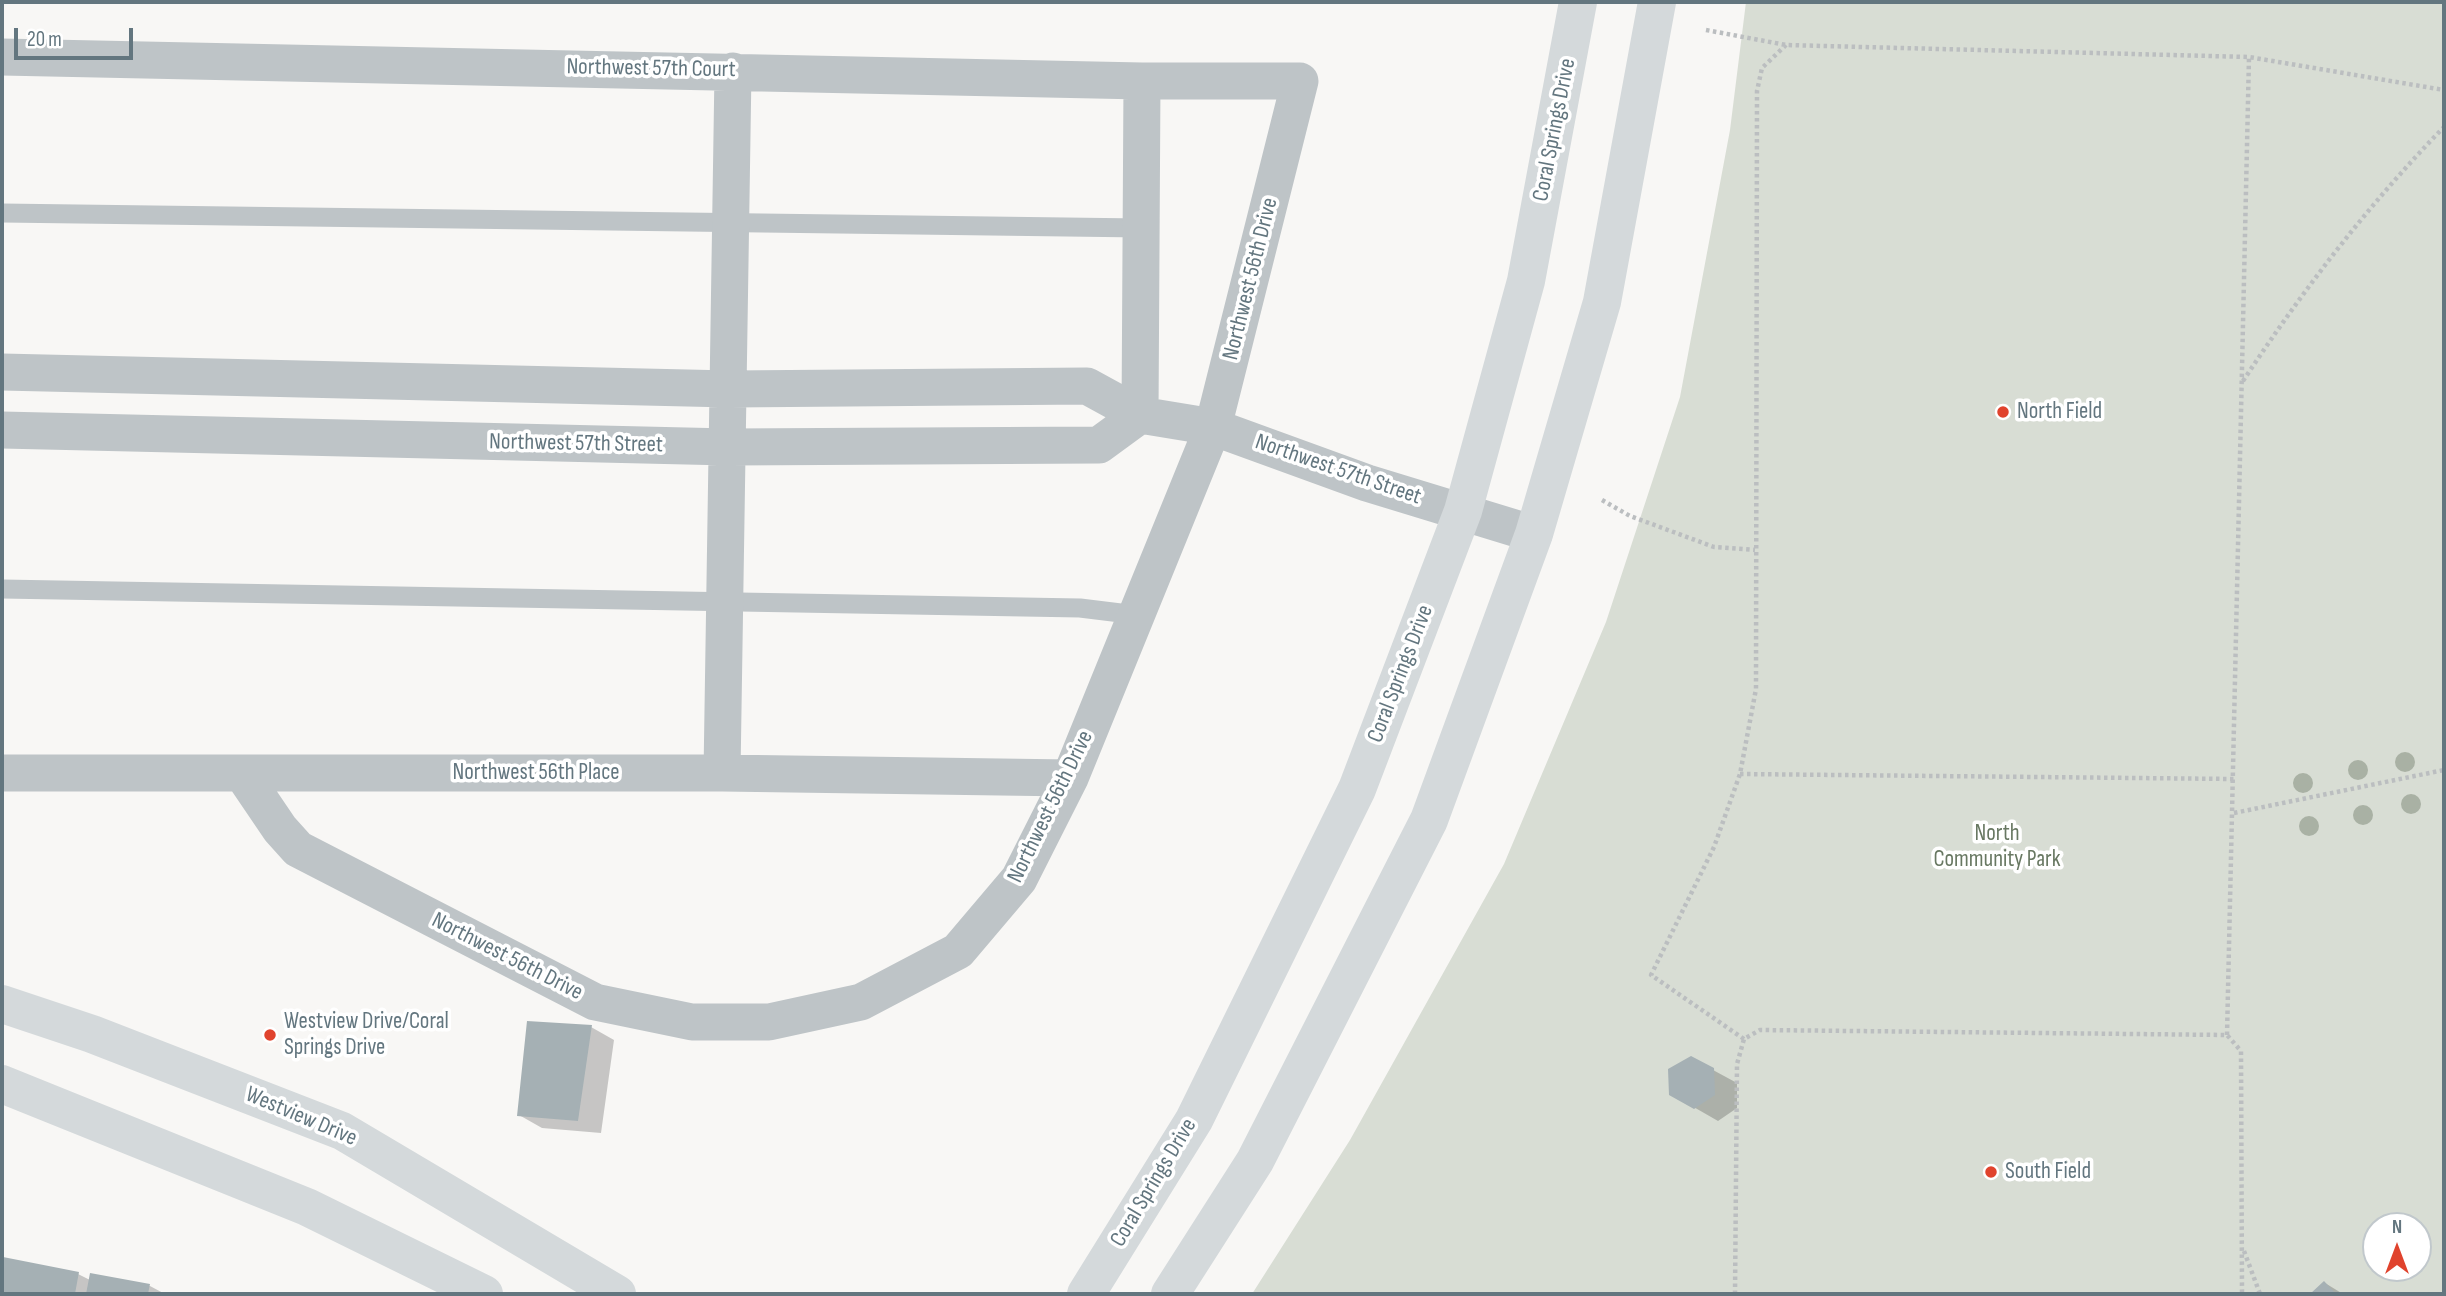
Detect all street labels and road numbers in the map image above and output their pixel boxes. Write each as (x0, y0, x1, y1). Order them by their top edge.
street label: Northwest 57th Court (566, 54, 736, 84)
street label: Coral Springs Drive (1528, 56, 1582, 204)
street label: Northwest 56th Drive (1218, 195, 1284, 363)
street label: Northwest 57th Street (489, 429, 663, 459)
street label: Northwest 57th Street (1251, 429, 1425, 511)
street label: Coral Springs Drive (1362, 601, 1440, 747)
street label: Northwest 56th Drive (1002, 726, 1100, 888)
street label: Northwest 56th Place (452, 759, 620, 787)
street label: Northwest 56th Drive (427, 907, 587, 1007)
street label: Westview Drive (241, 1081, 361, 1153)
street label: Coral Springs Drive (1105, 1114, 1203, 1252)

